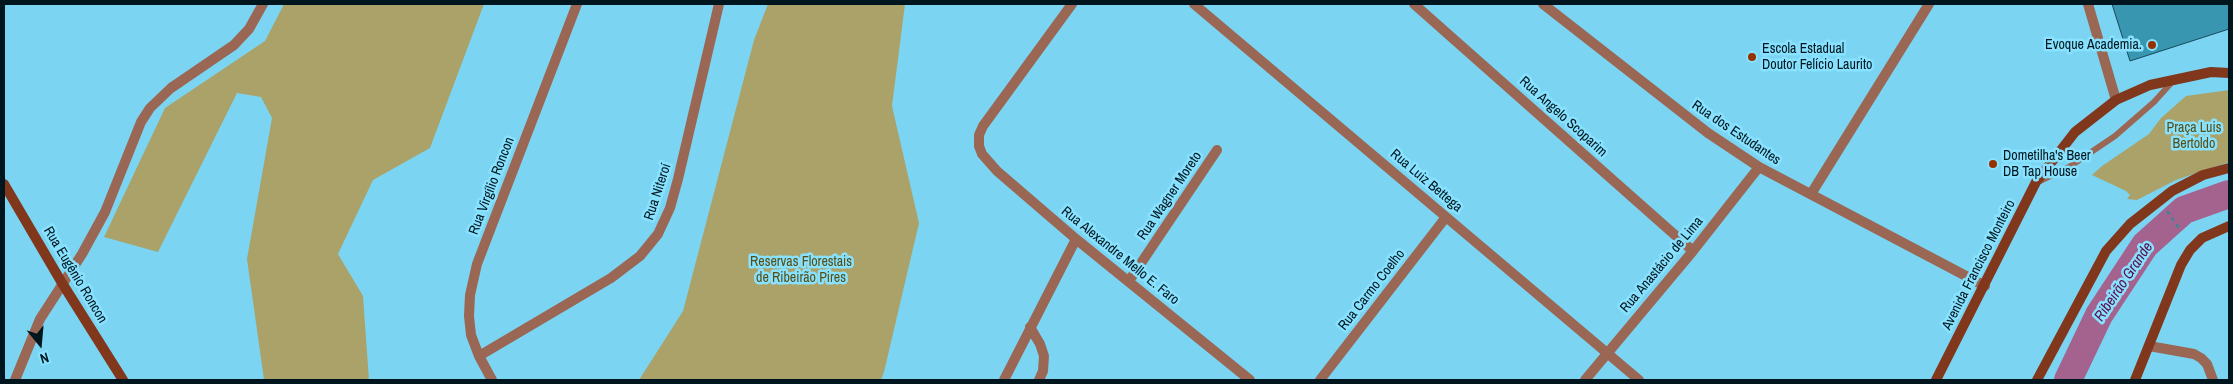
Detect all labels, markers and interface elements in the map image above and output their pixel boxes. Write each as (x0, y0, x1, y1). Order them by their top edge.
place label: Evoque Academia. (2045, 37, 2142, 53)
marker: Evoque Academia. (2146, 39, 2158, 51)
place label: Escola Estadual Doutor Felício Laurito (1762, 41, 1872, 74)
marker: Escola Estadual Doutor Felício Laurito (1746, 51, 1758, 63)
street label: Rua Angelo Scoparim (1516, 73, 1610, 161)
street label: Rua dos Estudantes (1688, 97, 1784, 169)
park label: Praça Luis Bertoldo (2167, 120, 2221, 152)
street label: Rua Virgílio Roncon (466, 135, 518, 237)
street label: Rua Luiz Bettega (1387, 146, 1465, 216)
place label: Dometilha's Beer DB Tap House (2003, 148, 2091, 180)
street label: Rua Wagner Moreto (1134, 149, 1206, 243)
marker: Dometilha's Beer DB Tap House (1987, 158, 1999, 170)
street label: Rua Niteroí (641, 161, 675, 223)
street label: Avenida Francisco Monteiro (1939, 197, 2019, 333)
street label: Rua Alexandre Mello E. Faro (1058, 203, 1182, 309)
street label: Rua Anastácio de Lima (1617, 214, 1707, 316)
street label: Rua Eugênio Roncon (40, 224, 110, 326)
water label: Ribeirão Grande (2091, 239, 2157, 325)
street label: Rua Carmo Coelho (1335, 246, 1409, 334)
park label: Reservas Florestais de Ribeirão Pires (750, 254, 852, 286)
north arrow (15, 319, 65, 369)
text: N (38, 349, 51, 368)

